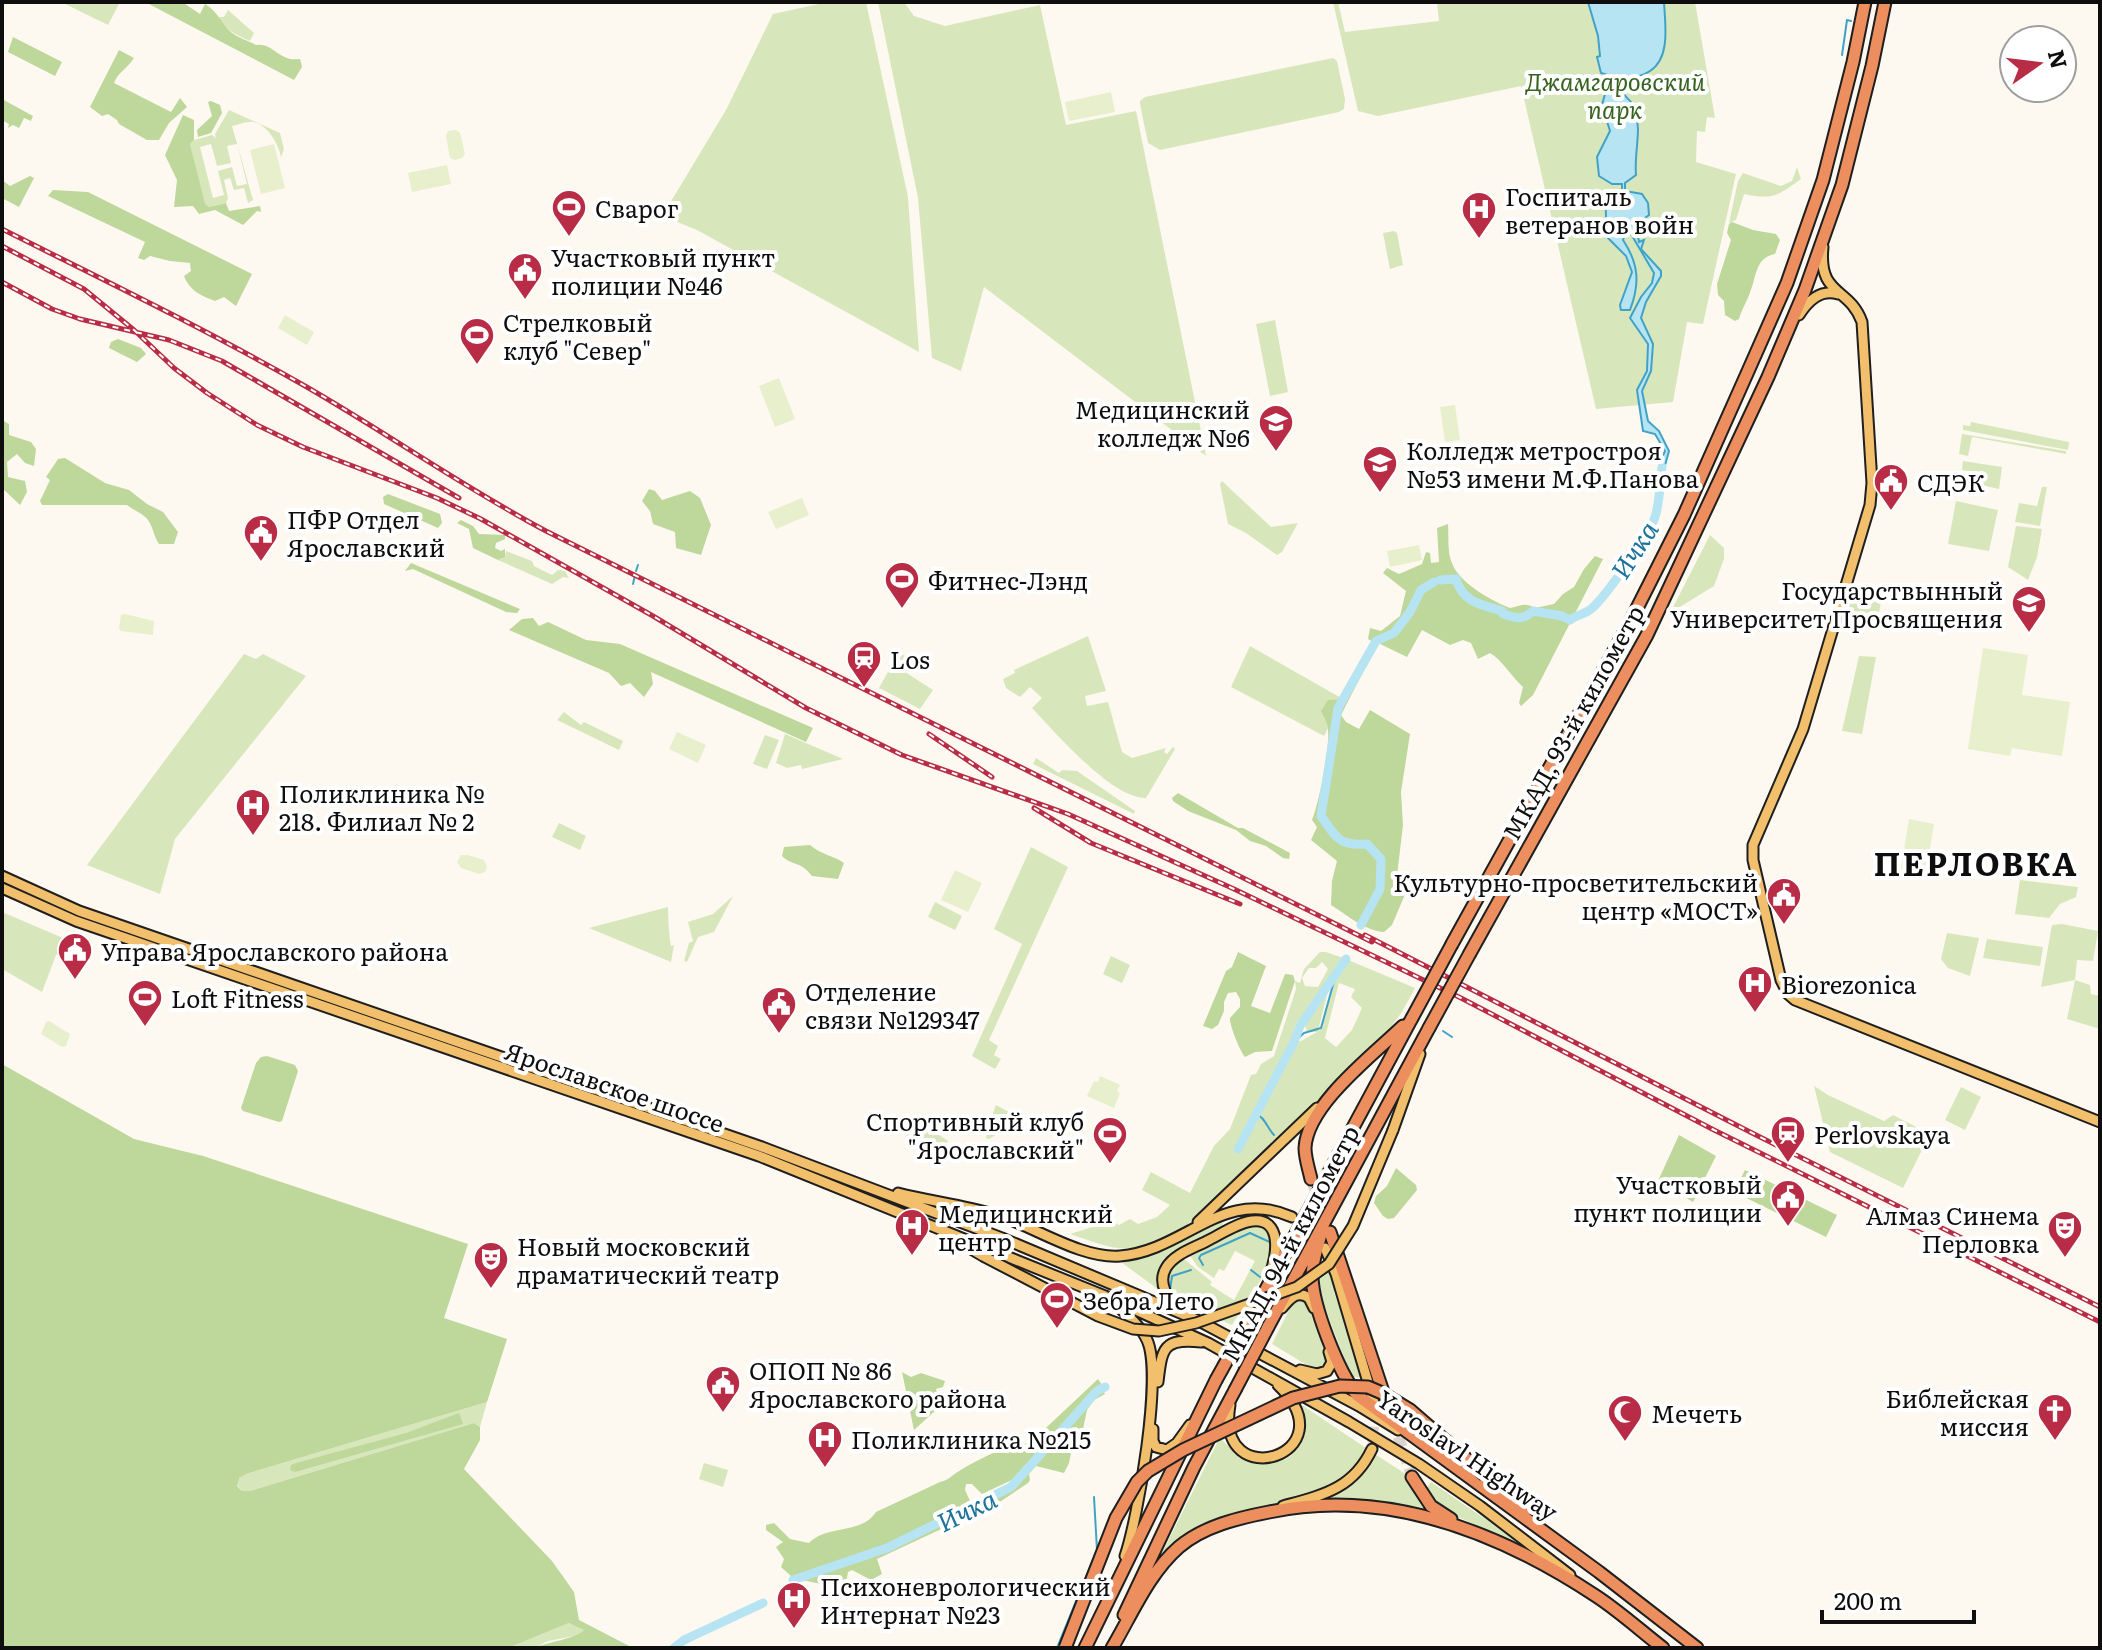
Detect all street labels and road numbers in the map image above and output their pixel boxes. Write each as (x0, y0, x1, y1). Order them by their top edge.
street label: МКАД, 93-й километр (1493, 598, 1651, 846)
street label: Ярославское шоссе (501, 1032, 729, 1140)
street label: МКАД, 94-й километр (1212, 1118, 1366, 1368)
street label: Yaroslavl Highway (1370, 1380, 1566, 1528)

